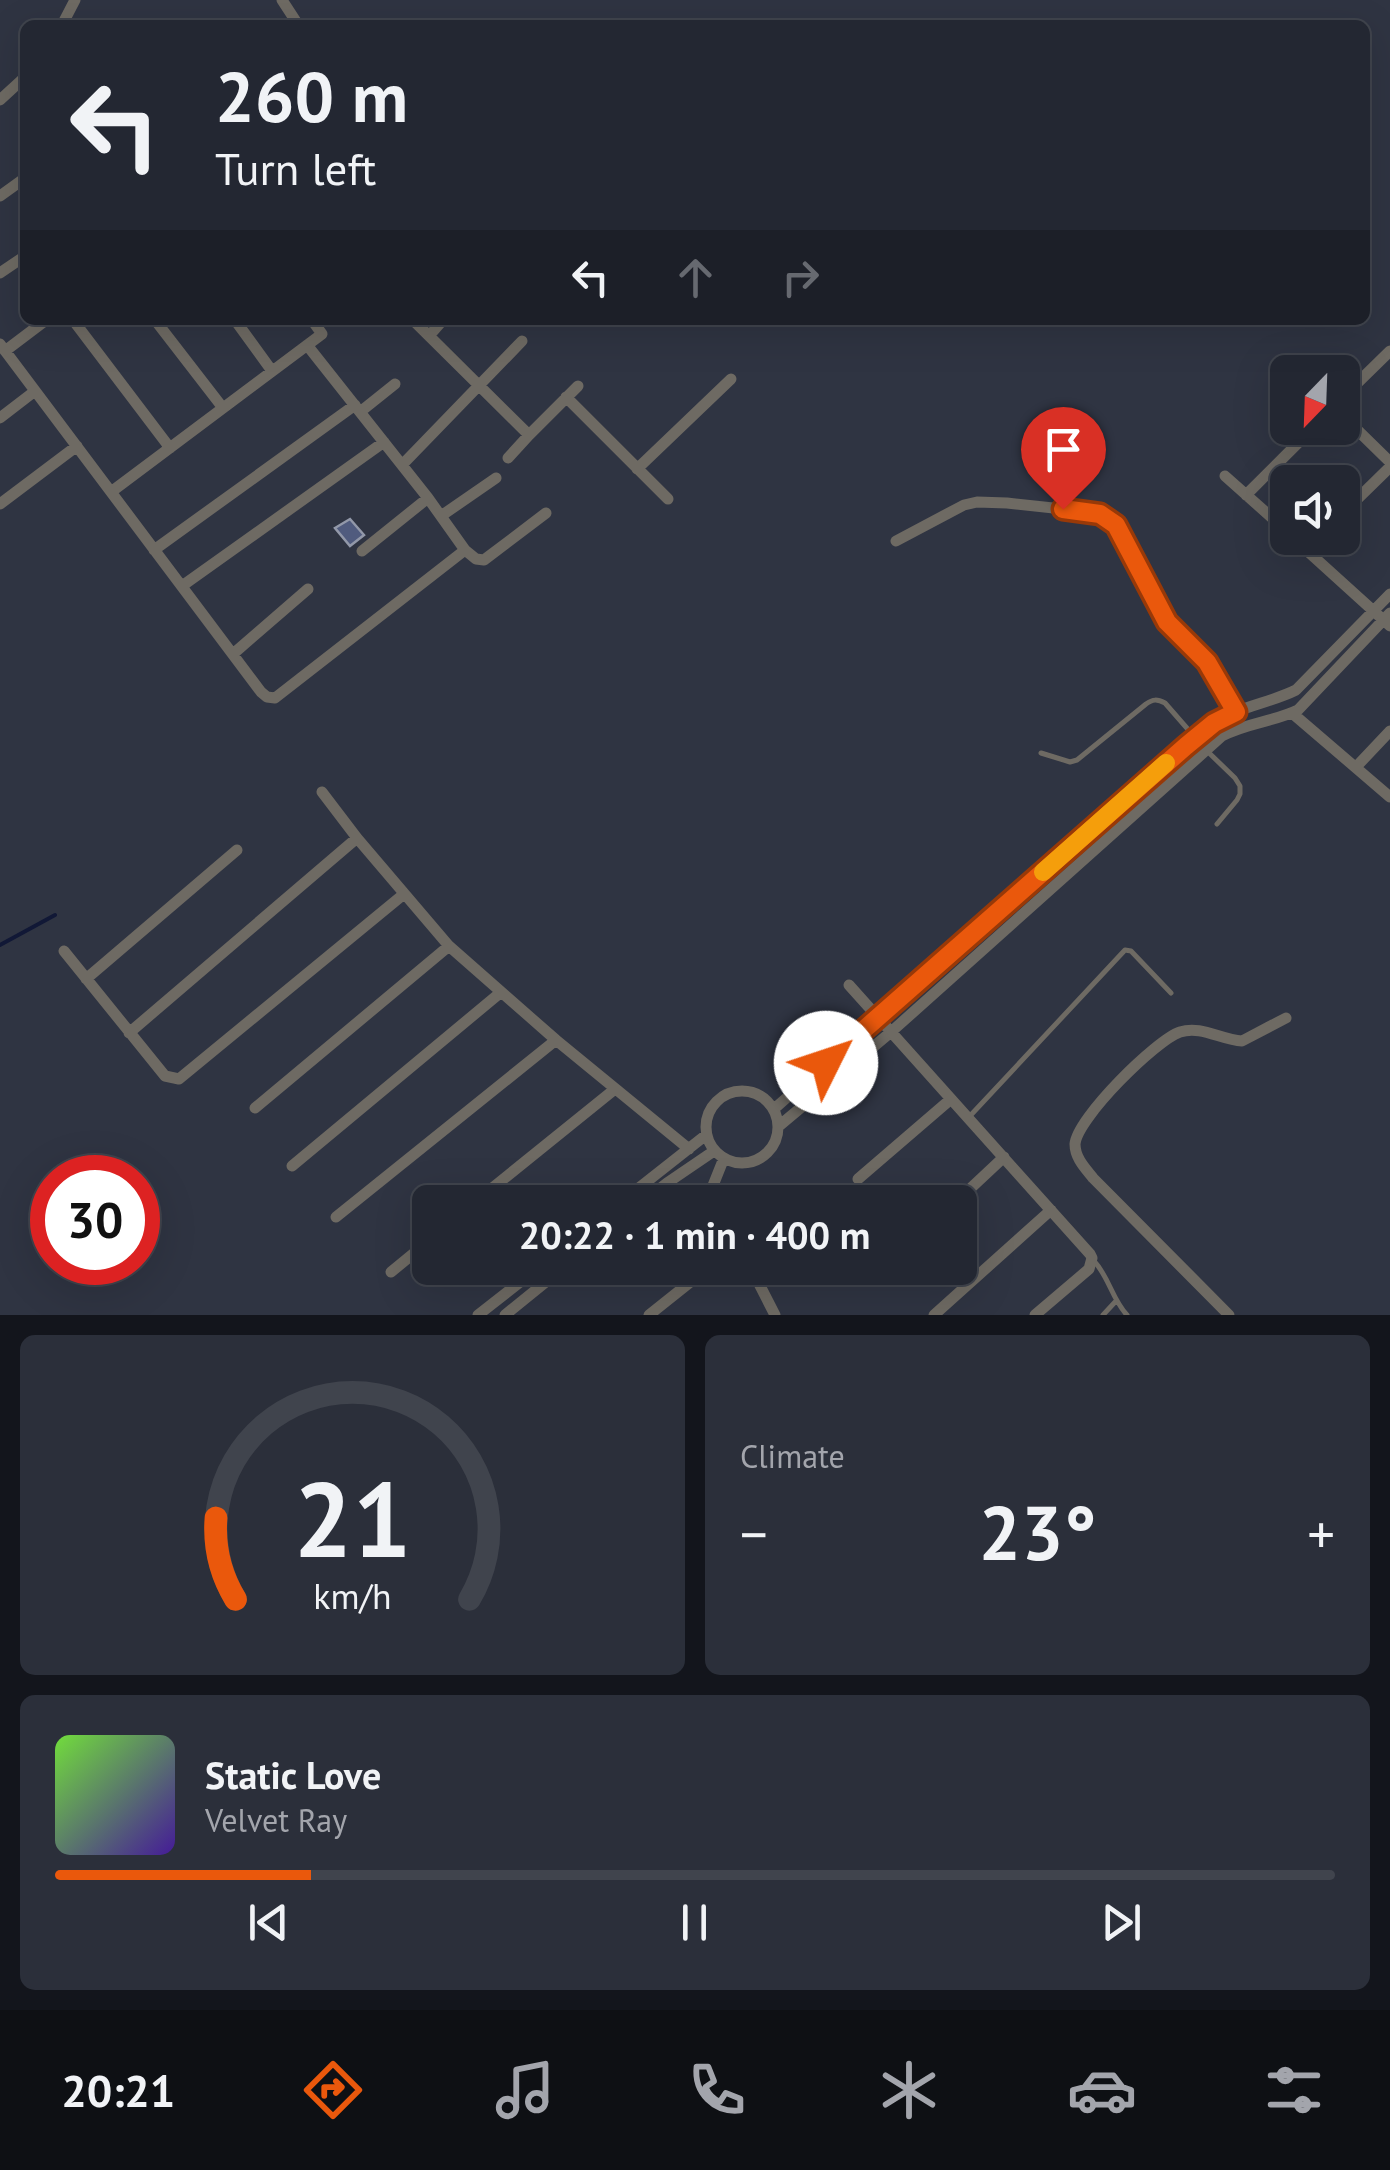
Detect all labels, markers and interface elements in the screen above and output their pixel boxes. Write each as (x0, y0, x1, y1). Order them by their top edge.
text: 260 m (215, 51, 408, 141)
icon: left (50, 60, 180, 190)
text: Turn left (215, 139, 376, 197)
icon: left (563, 250, 618, 305)
icon: ahead (668, 250, 723, 305)
icon: right (773, 250, 828, 305)
north arrow (1270, 355, 1360, 445)
map controls (1270, 355, 1360, 555)
pin (1021, 407, 1106, 510)
icon: arrive (1036, 422, 1091, 477)
button: sound (1270, 465, 1360, 555)
position arrow (774, 1011, 878, 1115)
speed limit sign: 30 (30, 1155, 160, 1285)
text: 20:22 · 1 min · 400 m (519, 1210, 870, 1259)
text: Climate (740, 1435, 845, 1477)
text: 21 (294, 1451, 411, 1586)
text: 23° (979, 1484, 1096, 1581)
text: − (740, 1498, 768, 1569)
text: + (1307, 1498, 1335, 1569)
text: km/h (313, 1573, 392, 1619)
text: Static Love (205, 1750, 381, 1799)
text: Velvet Ray (205, 1799, 347, 1841)
icon: previous (241, 1895, 296, 1950)
icon: pause (667, 1895, 722, 1950)
icon: next (1094, 1895, 1149, 1950)
icon: directions (298, 2055, 368, 2125)
icon: music (490, 2055, 560, 2125)
icon: phone (682, 2055, 752, 2125)
icon: climate (874, 2055, 944, 2125)
icon: car (1067, 2055, 1137, 2125)
icon: filters (1259, 2055, 1329, 2125)
text: 20:21 (61, 2061, 175, 2119)

